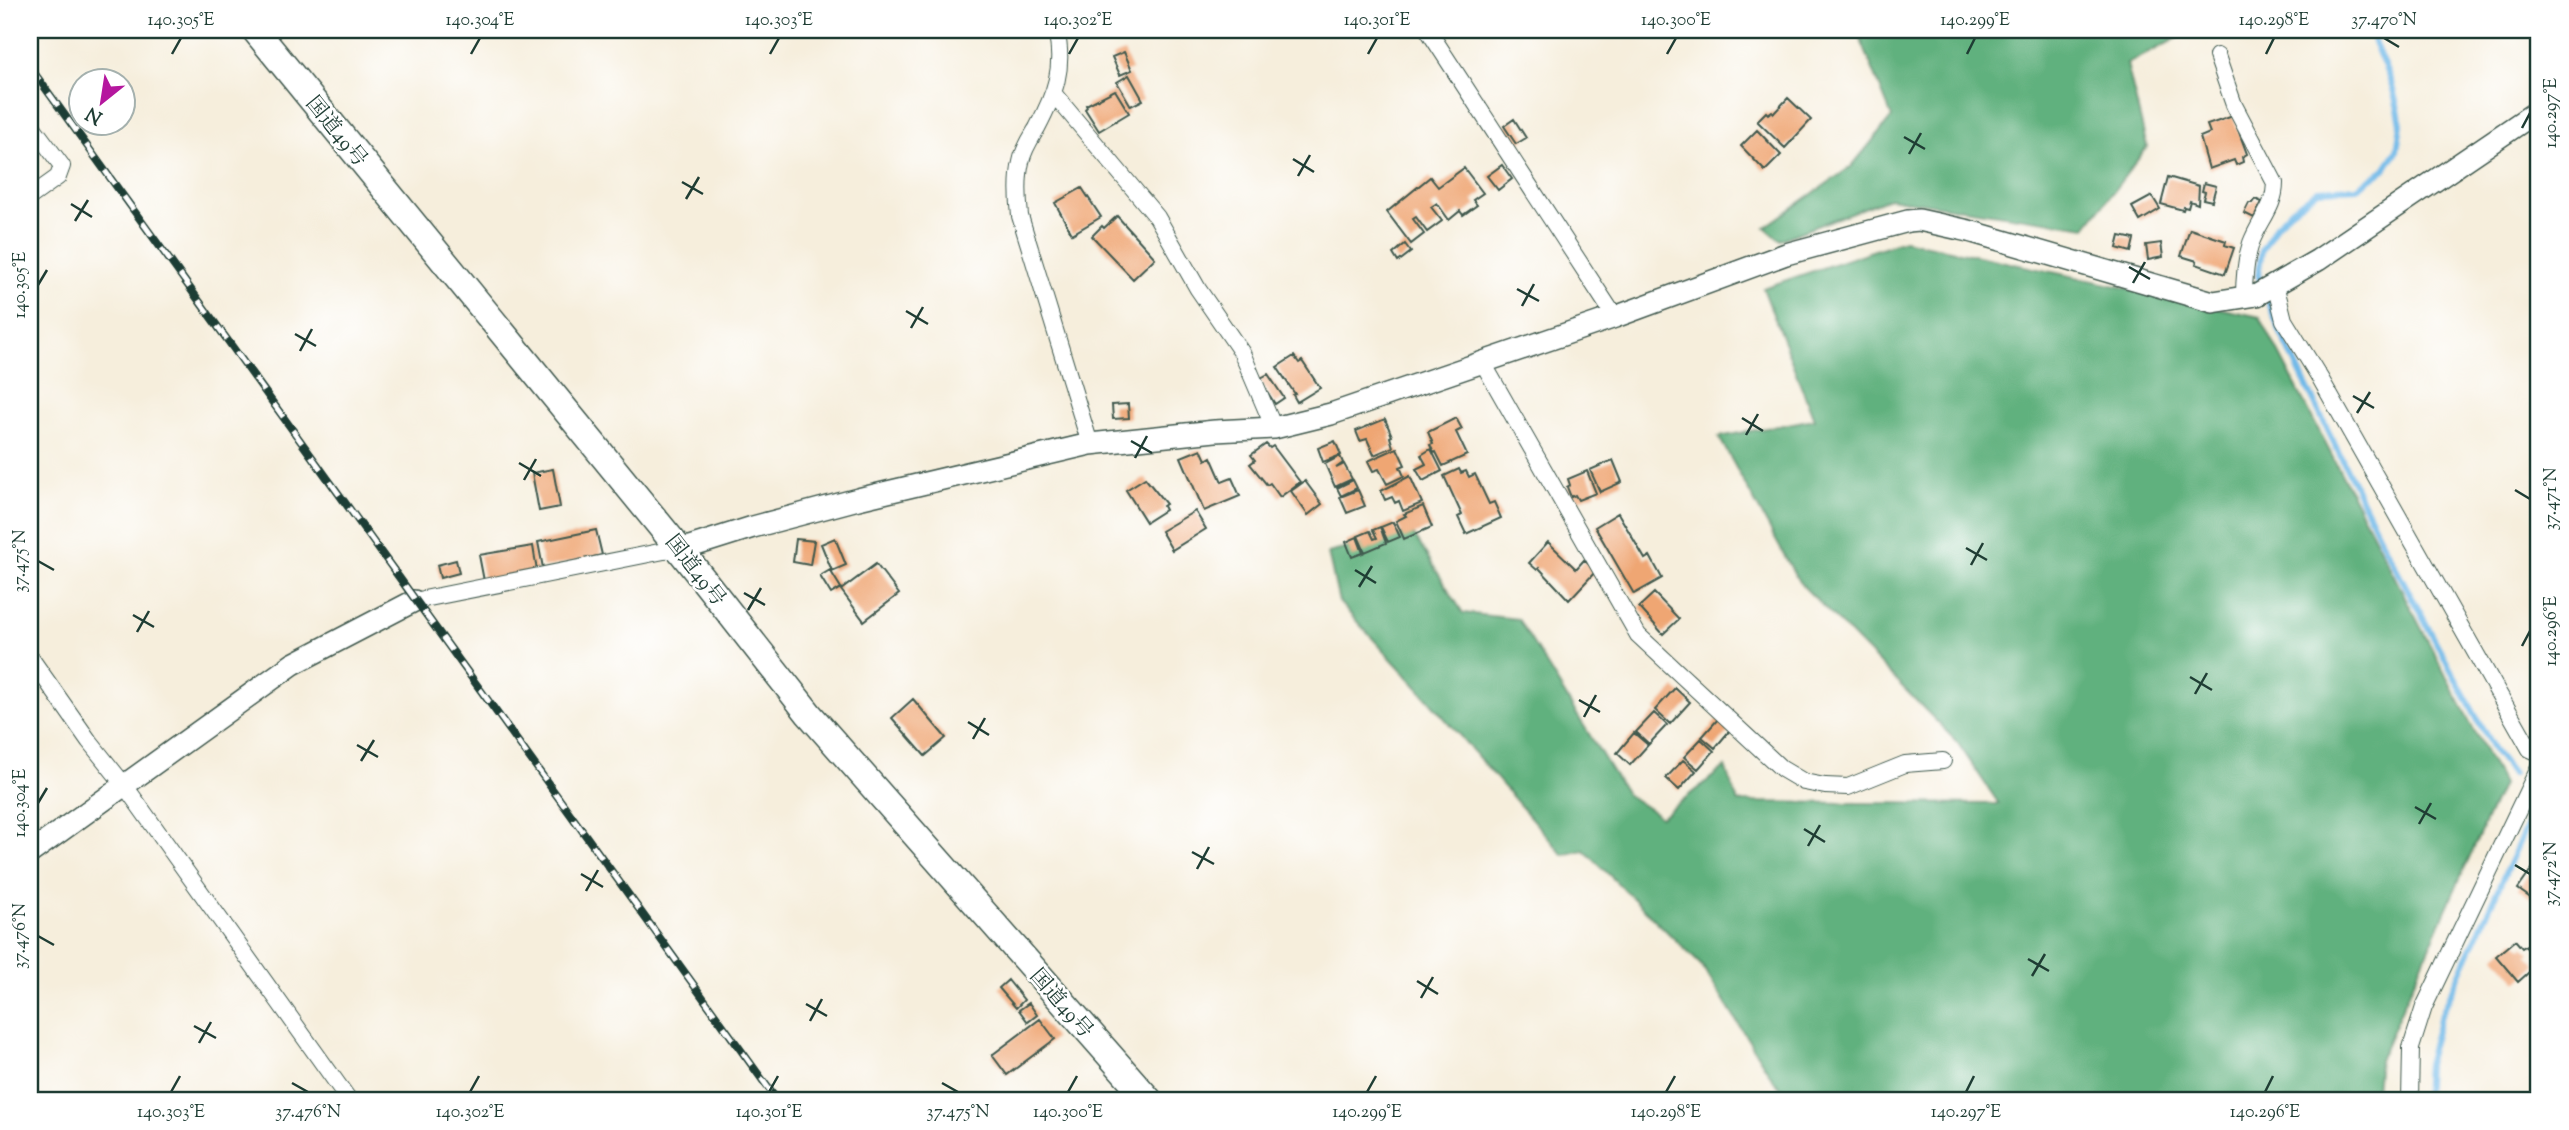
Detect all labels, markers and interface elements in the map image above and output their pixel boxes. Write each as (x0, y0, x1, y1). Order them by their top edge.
text: 140.305°E (148, 8, 215, 34)
text: 140.304°E (446, 8, 515, 34)
text: 140.303°E (745, 8, 813, 34)
text: 140.302°E (1044, 8, 1112, 34)
text: 140.301°E (1344, 8, 1410, 34)
text: 140.300°E (1641, 8, 1711, 34)
text: 140.299°E (1940, 8, 2010, 34)
text: 140.298°E (2239, 8, 2309, 34)
text: 37.470°N (2351, 8, 2417, 34)
north arrow (66, 66, 136, 136)
text: 140.297°E (2539, 78, 2565, 148)
street label: 国道49号 (297, 90, 373, 174)
text: N (81, 99, 108, 130)
text: 140.305°E (8, 251, 34, 318)
text: 37.471°N (2539, 467, 2565, 531)
text: 37.475°N (8, 529, 34, 593)
street label: 国道49号 (657, 529, 732, 613)
text: 140.296°E (2539, 596, 2565, 666)
text: 140.304°E (8, 768, 34, 837)
text: 37.472°N (2539, 842, 2565, 907)
text: 37.476°N (8, 903, 34, 969)
street label: 国道49号 (1022, 963, 1099, 1046)
text: 140.303°E (137, 1100, 205, 1126)
text: 37.476°N (275, 1100, 341, 1126)
text: 140.302°E (436, 1100, 504, 1126)
text: 140.301°E (736, 1100, 802, 1126)
text: 37.475°N (926, 1100, 990, 1126)
text: 140.300°E (1033, 1100, 1103, 1126)
text: 140.299°E (1332, 1100, 1402, 1126)
text: 140.298°E (1631, 1100, 1701, 1126)
text: 140.297°E (1931, 1100, 2001, 1126)
text: 140.296°E (2230, 1100, 2300, 1126)

